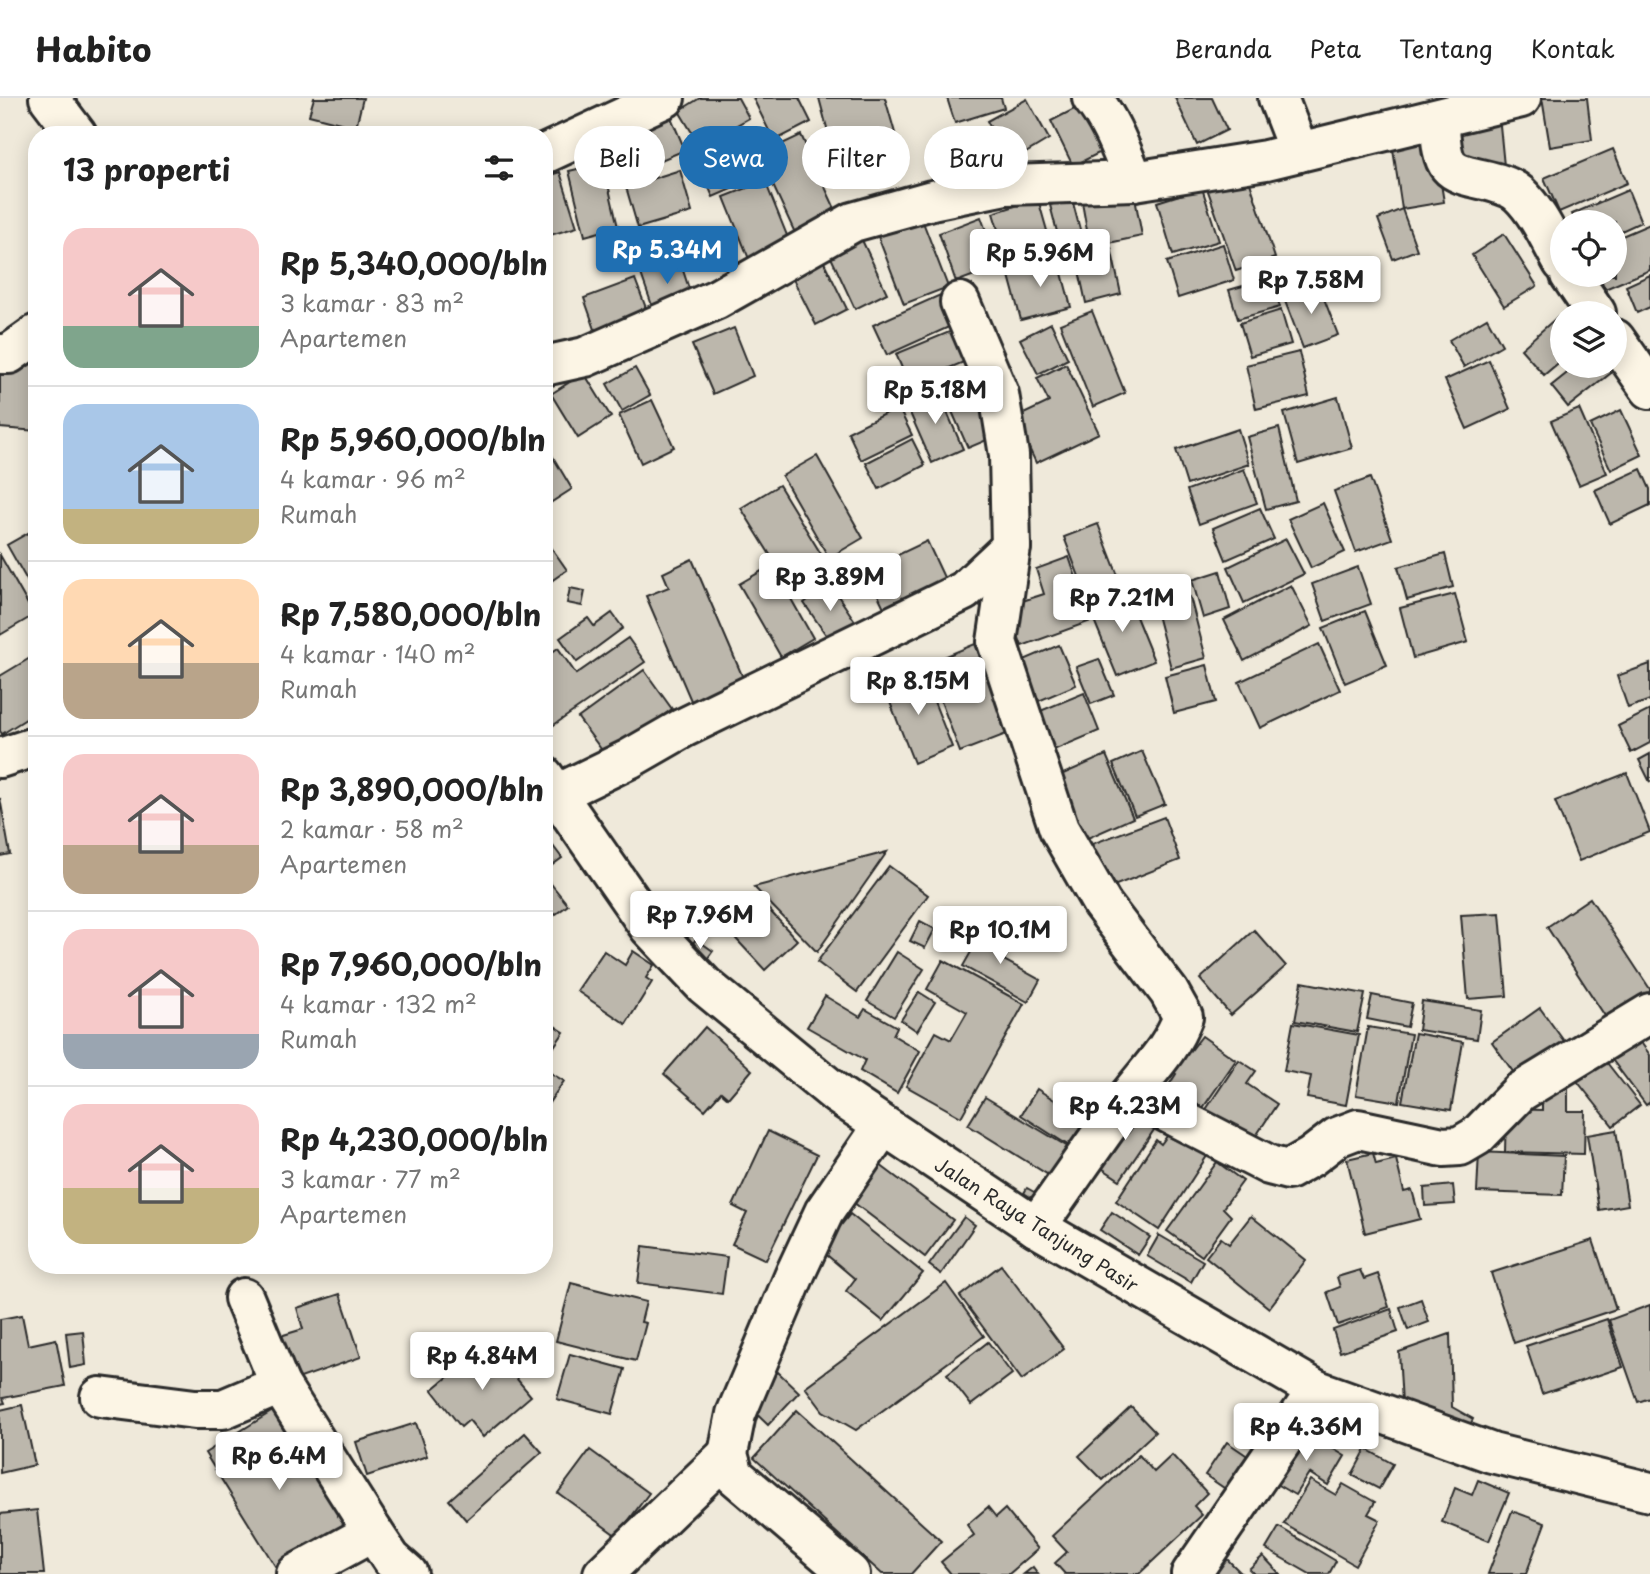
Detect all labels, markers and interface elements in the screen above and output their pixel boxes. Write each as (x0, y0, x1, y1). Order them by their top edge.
text: Habito (35, 23, 151, 73)
text: Beranda (1174, 30, 1271, 66)
text: Peta (1309, 30, 1361, 66)
text: Tentang (1399, 30, 1493, 66)
text: Kontak (1531, 30, 1615, 66)
chip: Beli (574, 126, 665, 189)
chip: Sewa (679, 126, 788, 189)
chip: Filter (802, 126, 910, 189)
chip: Baru (924, 126, 1028, 189)
text: 13 properti (63, 146, 230, 191)
icon: filters (480, 149, 518, 187)
map controls (1550, 210, 1627, 378)
button: locate (1550, 210, 1627, 287)
pin: Rp 5.34M (595, 226, 739, 286)
pin: Rp 5.96M (968, 230, 1112, 289)
text: Rp 5.34M (612, 231, 722, 266)
text: Rp 5.96M (986, 234, 1094, 269)
text: Rp 5,340,000/bln (280, 240, 548, 285)
icon: home (119, 256, 203, 340)
pin: Rp 7.58M (1239, 256, 1383, 316)
text: Rp 7.58M (1258, 261, 1364, 296)
text: 3 kamar · 83 m² (280, 285, 464, 320)
button: layers (1550, 301, 1627, 378)
text: Apartemen (280, 320, 407, 355)
pin: Rp 5.18M (863, 366, 1007, 426)
text: Rp 5.18M (883, 371, 987, 406)
text: Rp 5,960,000/bln (280, 416, 546, 461)
icon: home (119, 432, 203, 516)
text: 4 kamar · 96 m² (280, 461, 466, 496)
text: Rumah (280, 496, 357, 531)
pin: Rp 3.89M (758, 554, 902, 613)
text: Rp 3.89M (775, 558, 885, 593)
pin: Rp 7.21M (1050, 574, 1194, 634)
text: Rp 7.21M (1069, 579, 1175, 614)
text: Rp 7,580,000/bln (280, 591, 541, 636)
icon: home (119, 607, 203, 691)
text: 4 kamar · 140 m² (280, 636, 476, 671)
pin: Rp 8.15M (846, 658, 990, 717)
text: Rp 8.15M (866, 662, 970, 697)
text: Rumah (280, 671, 357, 706)
text: Rp 3,890,000/bln (280, 766, 544, 811)
icon: home (119, 782, 203, 866)
text: 2 kamar · 58 m² (280, 811, 464, 846)
text: Apartemen (280, 846, 407, 881)
pin: Rp 7.96M (628, 892, 772, 951)
text: Rp 7.96M (646, 896, 754, 931)
pin: Rp 10.1M (928, 906, 1072, 966)
text: Rp 10.1M (949, 911, 1051, 946)
text: Rp 7,960,000/bln (280, 941, 542, 986)
icon: home (119, 957, 203, 1041)
text: 4 kamar · 132 m² (280, 986, 477, 1021)
text: Rumah (280, 1021, 357, 1056)
pin: Rp 4.23M (1053, 1082, 1197, 1142)
text: Rp 4.23M (1069, 1087, 1181, 1122)
text: Rp 4,230,000/bln (280, 1116, 548, 1161)
icon: home (119, 1132, 203, 1216)
street label: Jalan Raya Tanjung Pasir (930, 1150, 1144, 1298)
text: 3 kamar · 77 m² (280, 1161, 461, 1196)
text: Apartemen (280, 1196, 407, 1231)
pin: Rp 4.84M (410, 1332, 554, 1392)
text: Rp 4.84M (426, 1337, 538, 1372)
pin: Rp 4.36M (1234, 1404, 1378, 1463)
text: Rp 4.36M (1250, 1408, 1362, 1443)
pin: Rp 6.4M (214, 1432, 344, 1492)
text: Rp 6.4M (232, 1437, 326, 1472)

